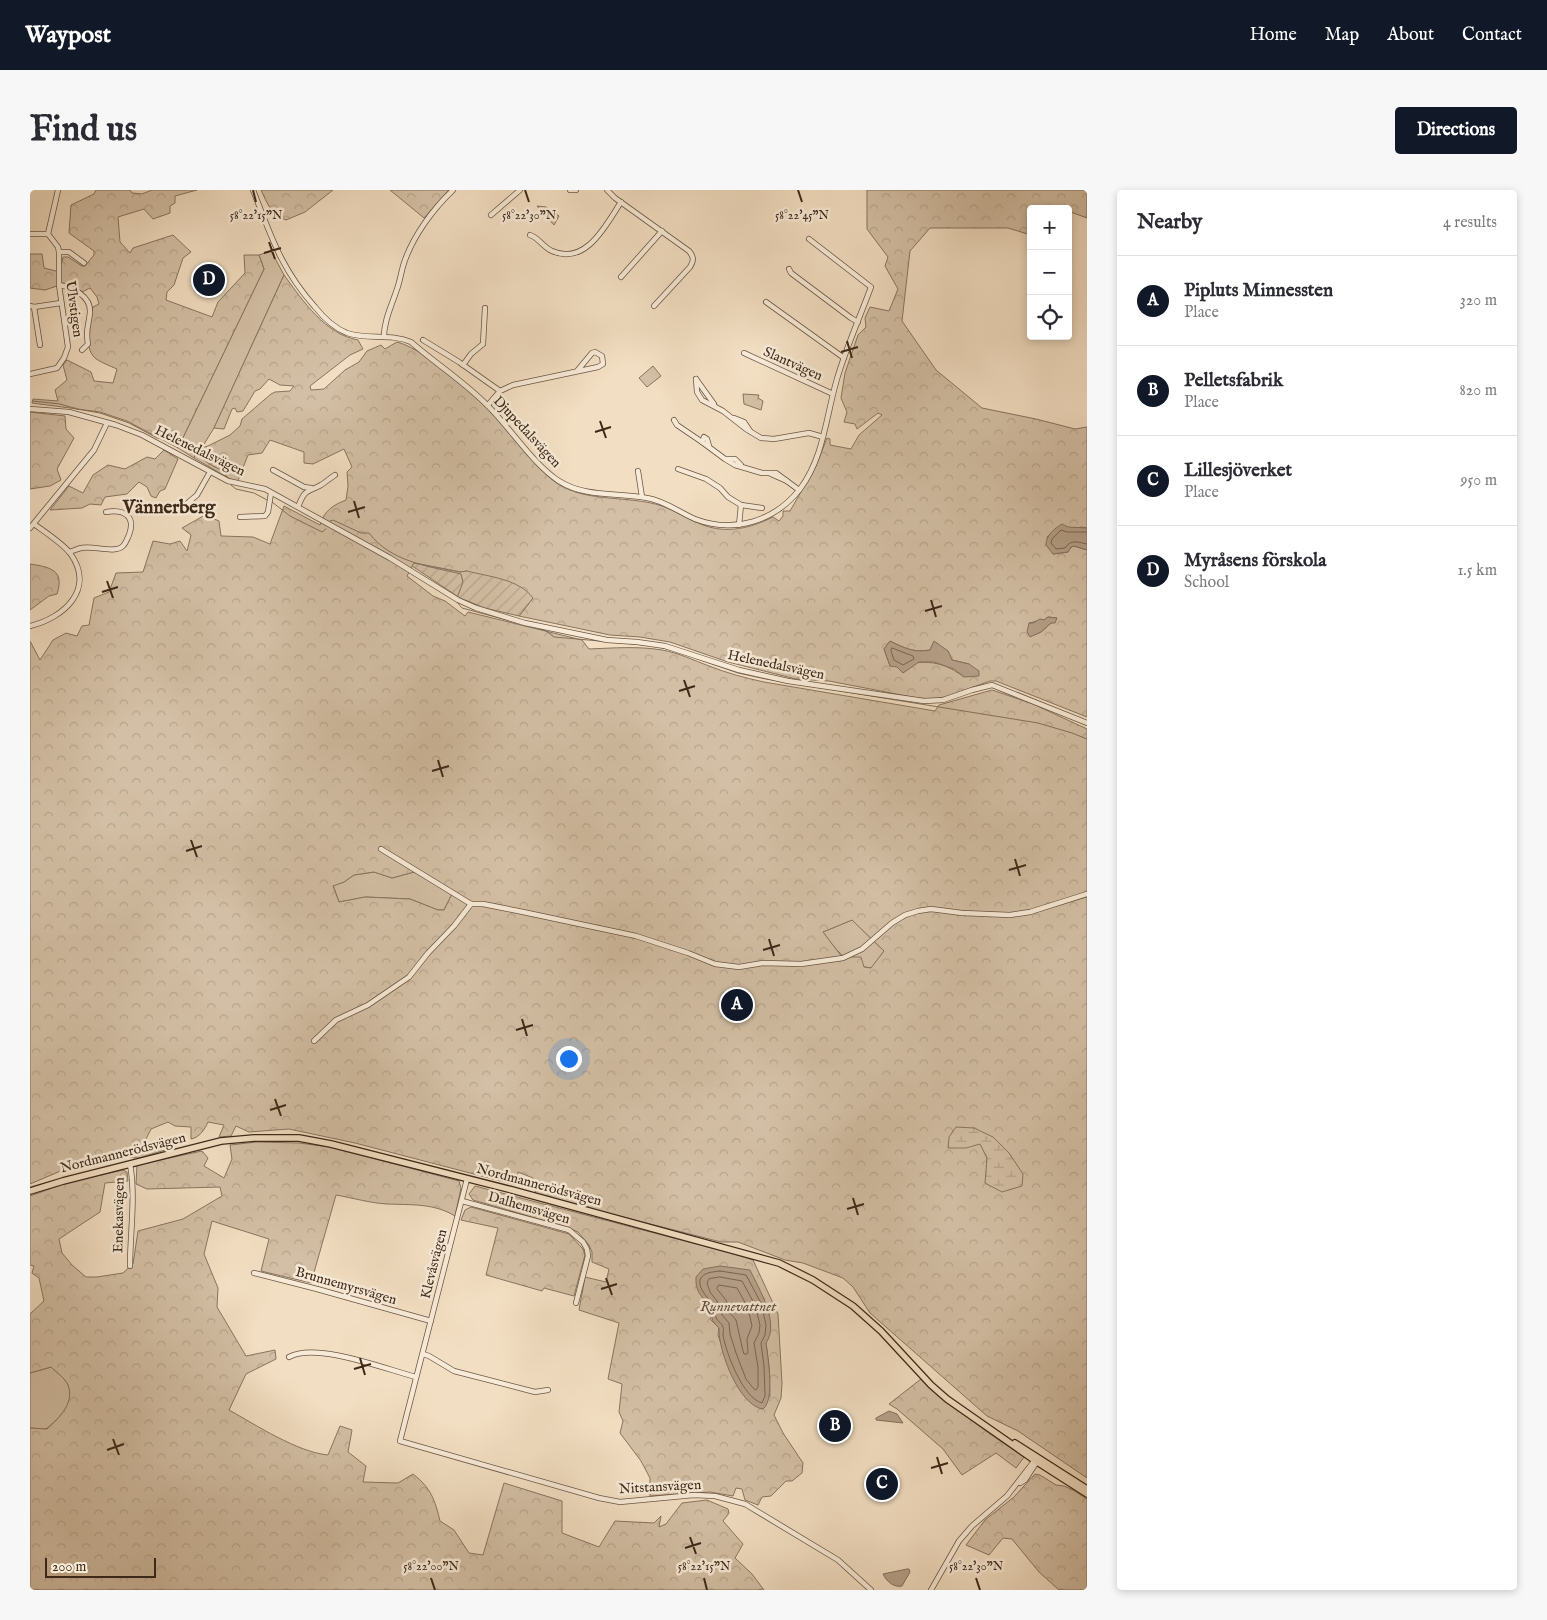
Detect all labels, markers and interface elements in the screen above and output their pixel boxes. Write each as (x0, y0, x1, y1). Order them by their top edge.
text: Waypost (25, 20, 111, 51)
text: Home (1250, 24, 1297, 47)
text: Map (1325, 24, 1359, 47)
text: About (1387, 24, 1434, 47)
text: Contact (1462, 24, 1522, 47)
button: Directions (1395, 107, 1517, 154)
text: Find us (30, 108, 137, 153)
map controls (1027, 205, 1072, 340)
button: + (1027, 205, 1072, 250)
text: 58°22'15"N (230, 208, 283, 223)
text: 58°22'30"N (502, 208, 557, 223)
text: 58°22'45"N (775, 208, 830, 223)
text: Nearby (1137, 209, 1202, 236)
text: 4 results (1443, 213, 1497, 233)
button: − (1027, 250, 1072, 295)
pin: D (193, 261, 225, 299)
text: Pipluts Minnessten (1184, 279, 1333, 303)
street label: Ulvstigen (61, 280, 87, 339)
text: A (1148, 291, 1158, 311)
text: 320 m (1460, 291, 1497, 311)
button: locate (1027, 295, 1072, 340)
text: Place (1184, 303, 1219, 323)
street label: Slantvägen (761, 343, 826, 385)
text: Pelletsfabrik (1184, 369, 1283, 393)
text: B (1148, 381, 1158, 401)
text: 820 m (1460, 381, 1497, 401)
street label: Djupedalsvägen (489, 392, 565, 472)
text: Place (1184, 393, 1219, 413)
street label: Helenedalsvägen (152, 421, 249, 481)
text: Lillesjöverket (1184, 459, 1292, 483)
text: C (1147, 471, 1159, 491)
text: 950 m (1461, 471, 1497, 491)
text: Place (1184, 483, 1219, 503)
district label: Vännerberg (122, 496, 216, 520)
text: Myråsens förskola (1184, 549, 1327, 573)
text: D (1147, 561, 1159, 581)
text: 1.5 km (1457, 561, 1497, 581)
text: School (1184, 573, 1229, 593)
street label: Helenedalsvägen (726, 646, 826, 684)
pin: A (721, 986, 753, 1024)
your location (556, 1046, 582, 1072)
street label: Nordmannerödsvägen (58, 1129, 188, 1177)
street label: Nordmannerödsvägen (474, 1160, 604, 1211)
street label: Enekasvägen (109, 1176, 129, 1253)
street label: Dalhemsvägen (486, 1188, 573, 1228)
street label: Klevåsvägen (417, 1227, 451, 1301)
street label: Brunnemyrsvägen (293, 1263, 399, 1309)
water label: Runnevattnet (700, 1297, 777, 1316)
pin: B (819, 1407, 851, 1445)
pin: C (866, 1465, 898, 1503)
street label: Nitstansvägen (618, 1476, 702, 1498)
scale bar (45, 1555, 156, 1578)
text: 200 m (52, 1558, 86, 1576)
text: 58°22'00"N (403, 1559, 459, 1574)
text: 58°22'15"N (678, 1559, 731, 1574)
text: 58°22'30"N (949, 1559, 1004, 1574)

